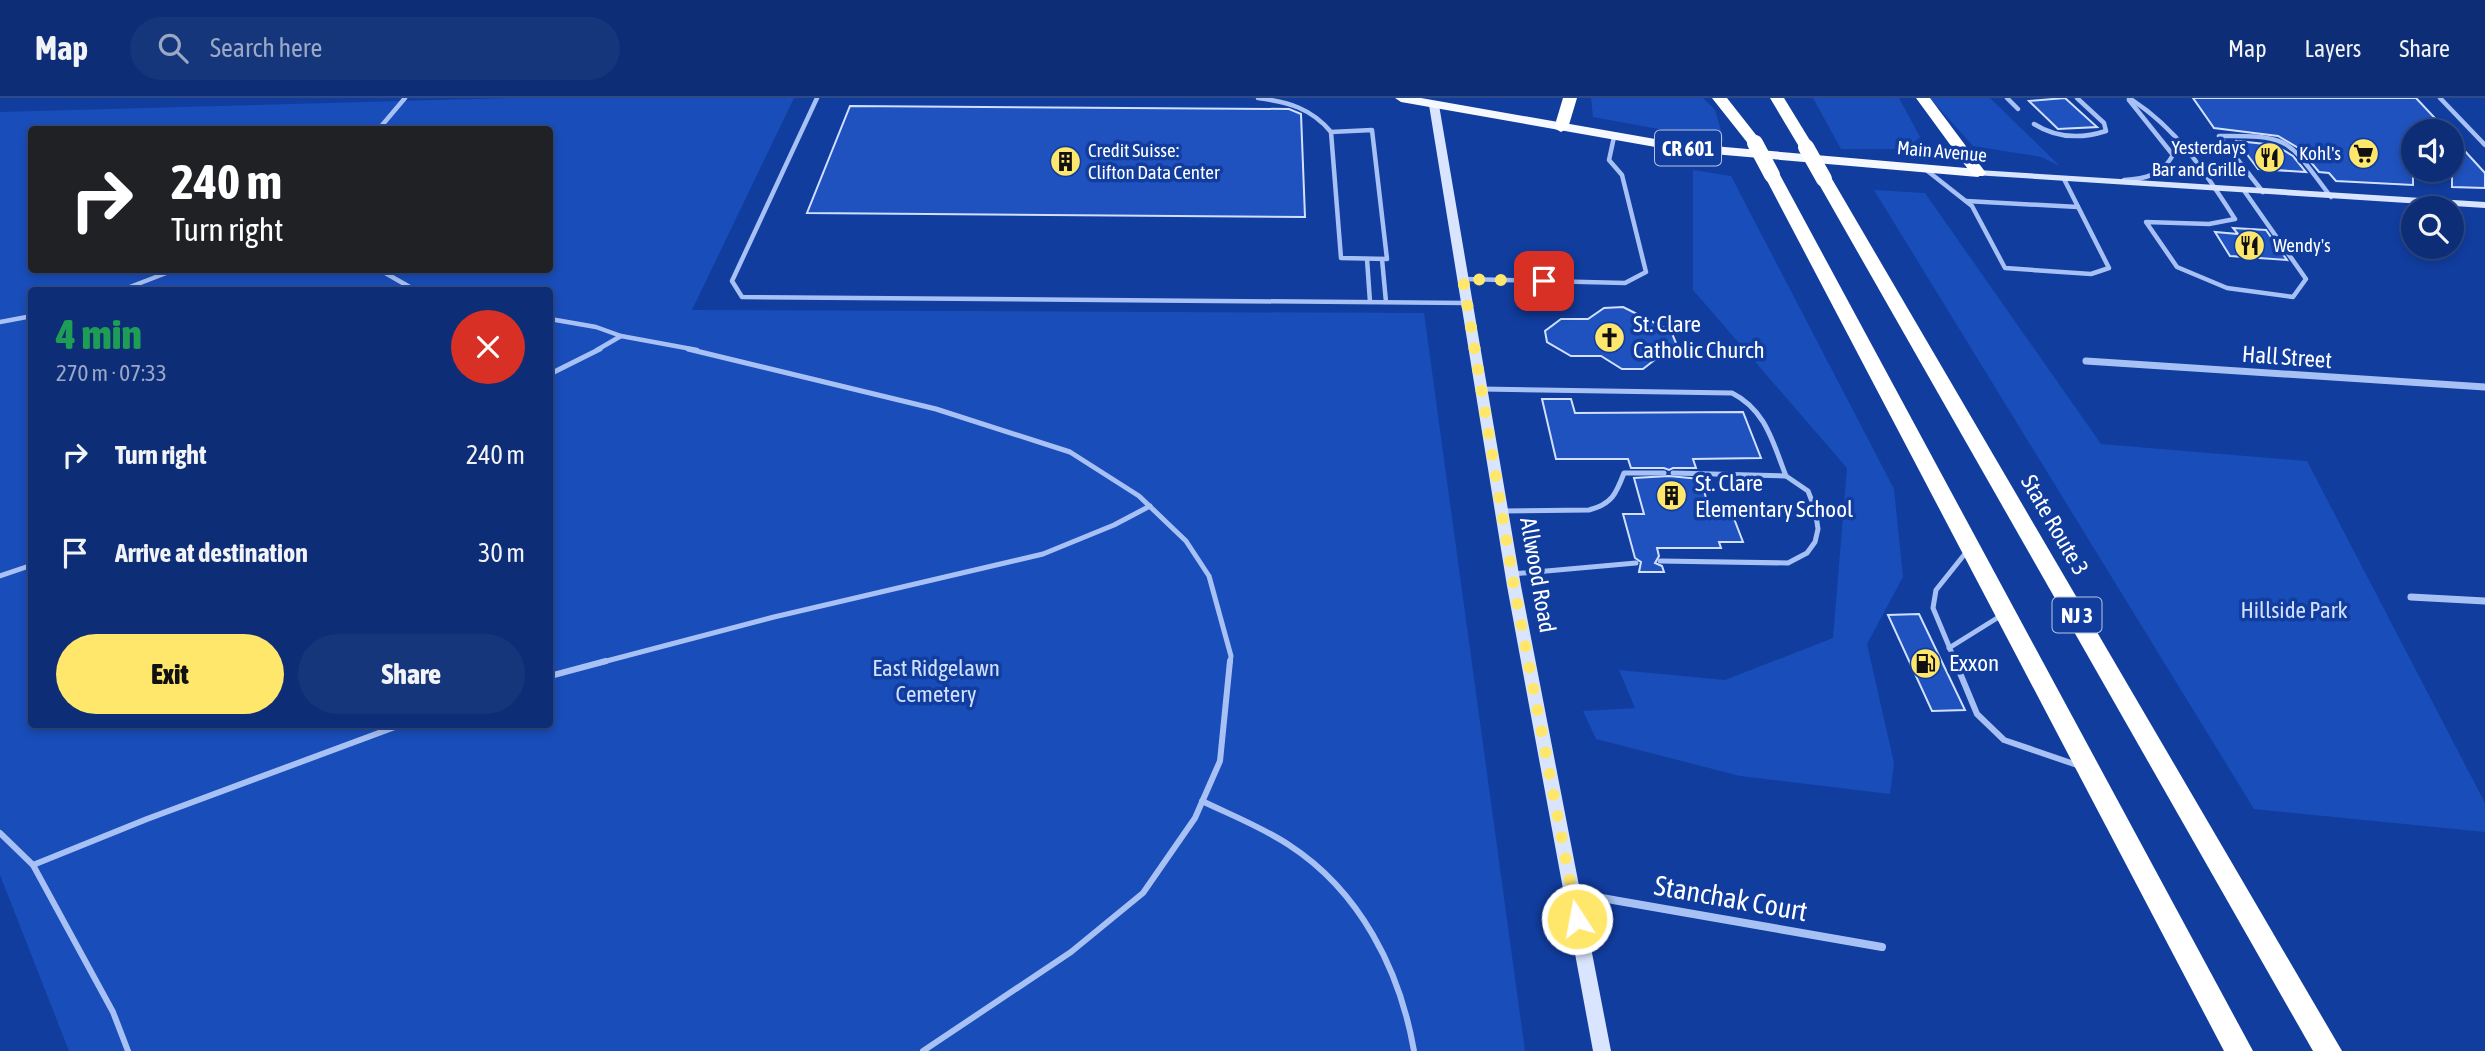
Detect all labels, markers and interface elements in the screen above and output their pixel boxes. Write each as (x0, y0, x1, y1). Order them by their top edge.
search box (130, 17, 620, 80)
text: Map (35, 29, 88, 67)
icon: search (154, 29, 192, 67)
text: Search here (210, 33, 322, 63)
text: Map (2228, 35, 2267, 62)
text: Layers (2305, 35, 2361, 62)
text: Share (2399, 35, 2450, 62)
map controls (2401, 119, 2464, 259)
button: sound (2401, 119, 2464, 182)
road number: CR 601 (1655, 130, 1721, 166)
street label: Main Avenue (1896, 136, 1988, 166)
place label: Yesterdays Bar and Grille (2152, 136, 2246, 180)
supermarket icon: Kohl's (2347, 136, 2381, 170)
place label: Credit Suisse: Clifton Data Center (1088, 139, 1220, 183)
restaurant icon: Yesterdays Bar and Grille (2252, 141, 2286, 175)
place label: Kohl's (2299, 142, 2341, 164)
building icon: Credit Suisse: Clifton Data Center (1048, 144, 1082, 178)
text: 240 m (171, 153, 282, 209)
icon: right (56, 154, 147, 245)
button: search (2401, 196, 2464, 259)
text: Turn right (171, 211, 284, 248)
restaurant icon: Wendy's (2233, 228, 2267, 262)
place label: Wendy's (2273, 234, 2331, 256)
pin (1514, 251, 1574, 311)
icon: arrive (1525, 262, 1563, 300)
text: 4 min (56, 310, 142, 358)
button: close (451, 310, 525, 384)
place label: St. Clare Catholic Church (1633, 311, 1765, 363)
church icon: St. Clare Catholic Church (1593, 320, 1627, 354)
street label: Hall Street (2241, 341, 2333, 373)
text: 270 m · 07:33 (56, 360, 167, 386)
icon: right (56, 436, 94, 474)
text: Turn right (115, 440, 206, 470)
text: 240 m (466, 440, 525, 470)
place label: St. Clare Elementary School (1695, 470, 1853, 522)
street label: State Route 3 (2016, 470, 2094, 580)
building icon: St. Clare Elementary School (1655, 479, 1689, 513)
street label: Allwood Road (1515, 515, 1561, 635)
icon: arrive (56, 534, 94, 572)
text: Arrive at destination (115, 538, 308, 568)
text: 30 m (478, 538, 525, 568)
park label: Hillside Park (2240, 597, 2348, 623)
road number: NJ 3 (2052, 598, 2102, 632)
button: Exit (56, 634, 284, 714)
button: Share (298, 634, 525, 714)
fuel station icon: Exxon (1909, 646, 1943, 680)
place label: Exxon (1949, 650, 1999, 676)
park label: East Ridgelawn Cemetery (872, 655, 1000, 707)
street label: Stanchak Court (1652, 869, 1810, 927)
position arrow (1540, 882, 1614, 956)

